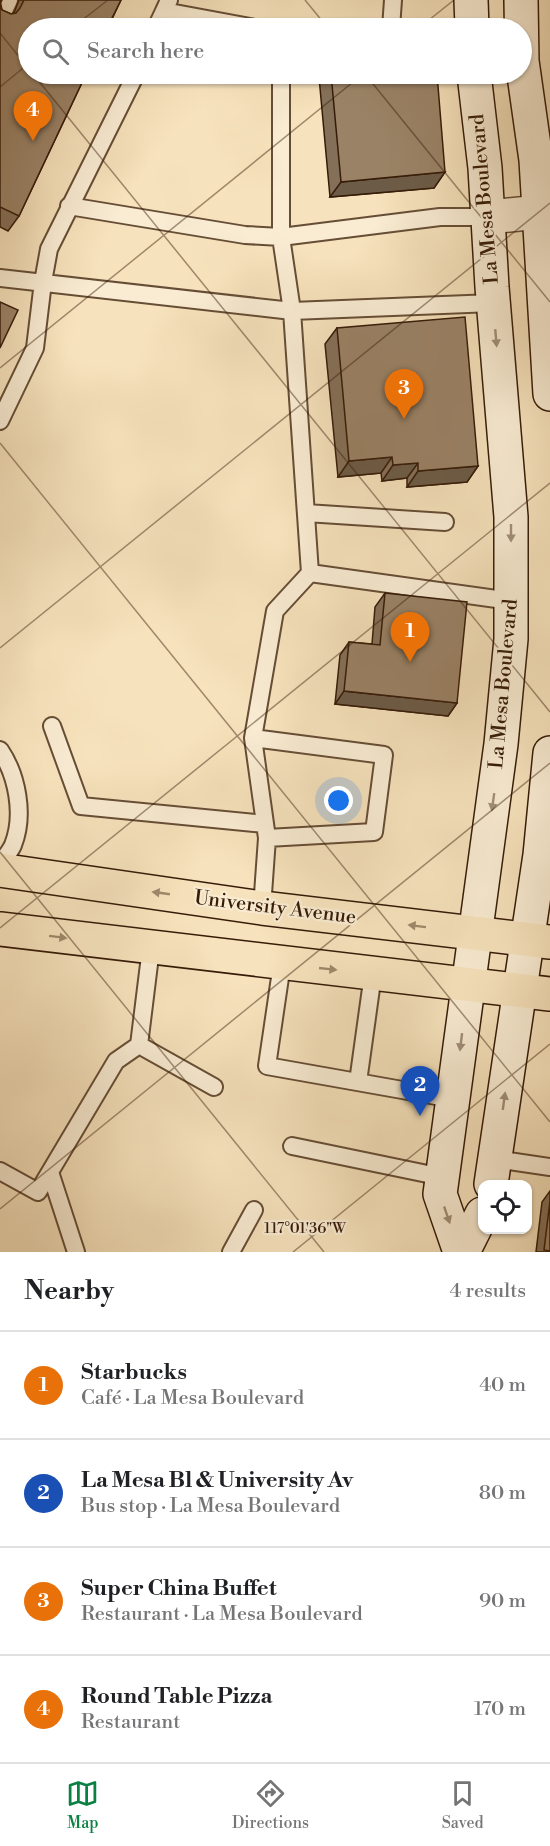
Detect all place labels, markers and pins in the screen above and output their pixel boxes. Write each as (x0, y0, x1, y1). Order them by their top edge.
pin: 4 (14, 92, 52, 141)
pin: 3 (384, 370, 424, 419)
pin: 1 (390, 612, 430, 662)
pin: 2 (400, 1066, 440, 1116)

